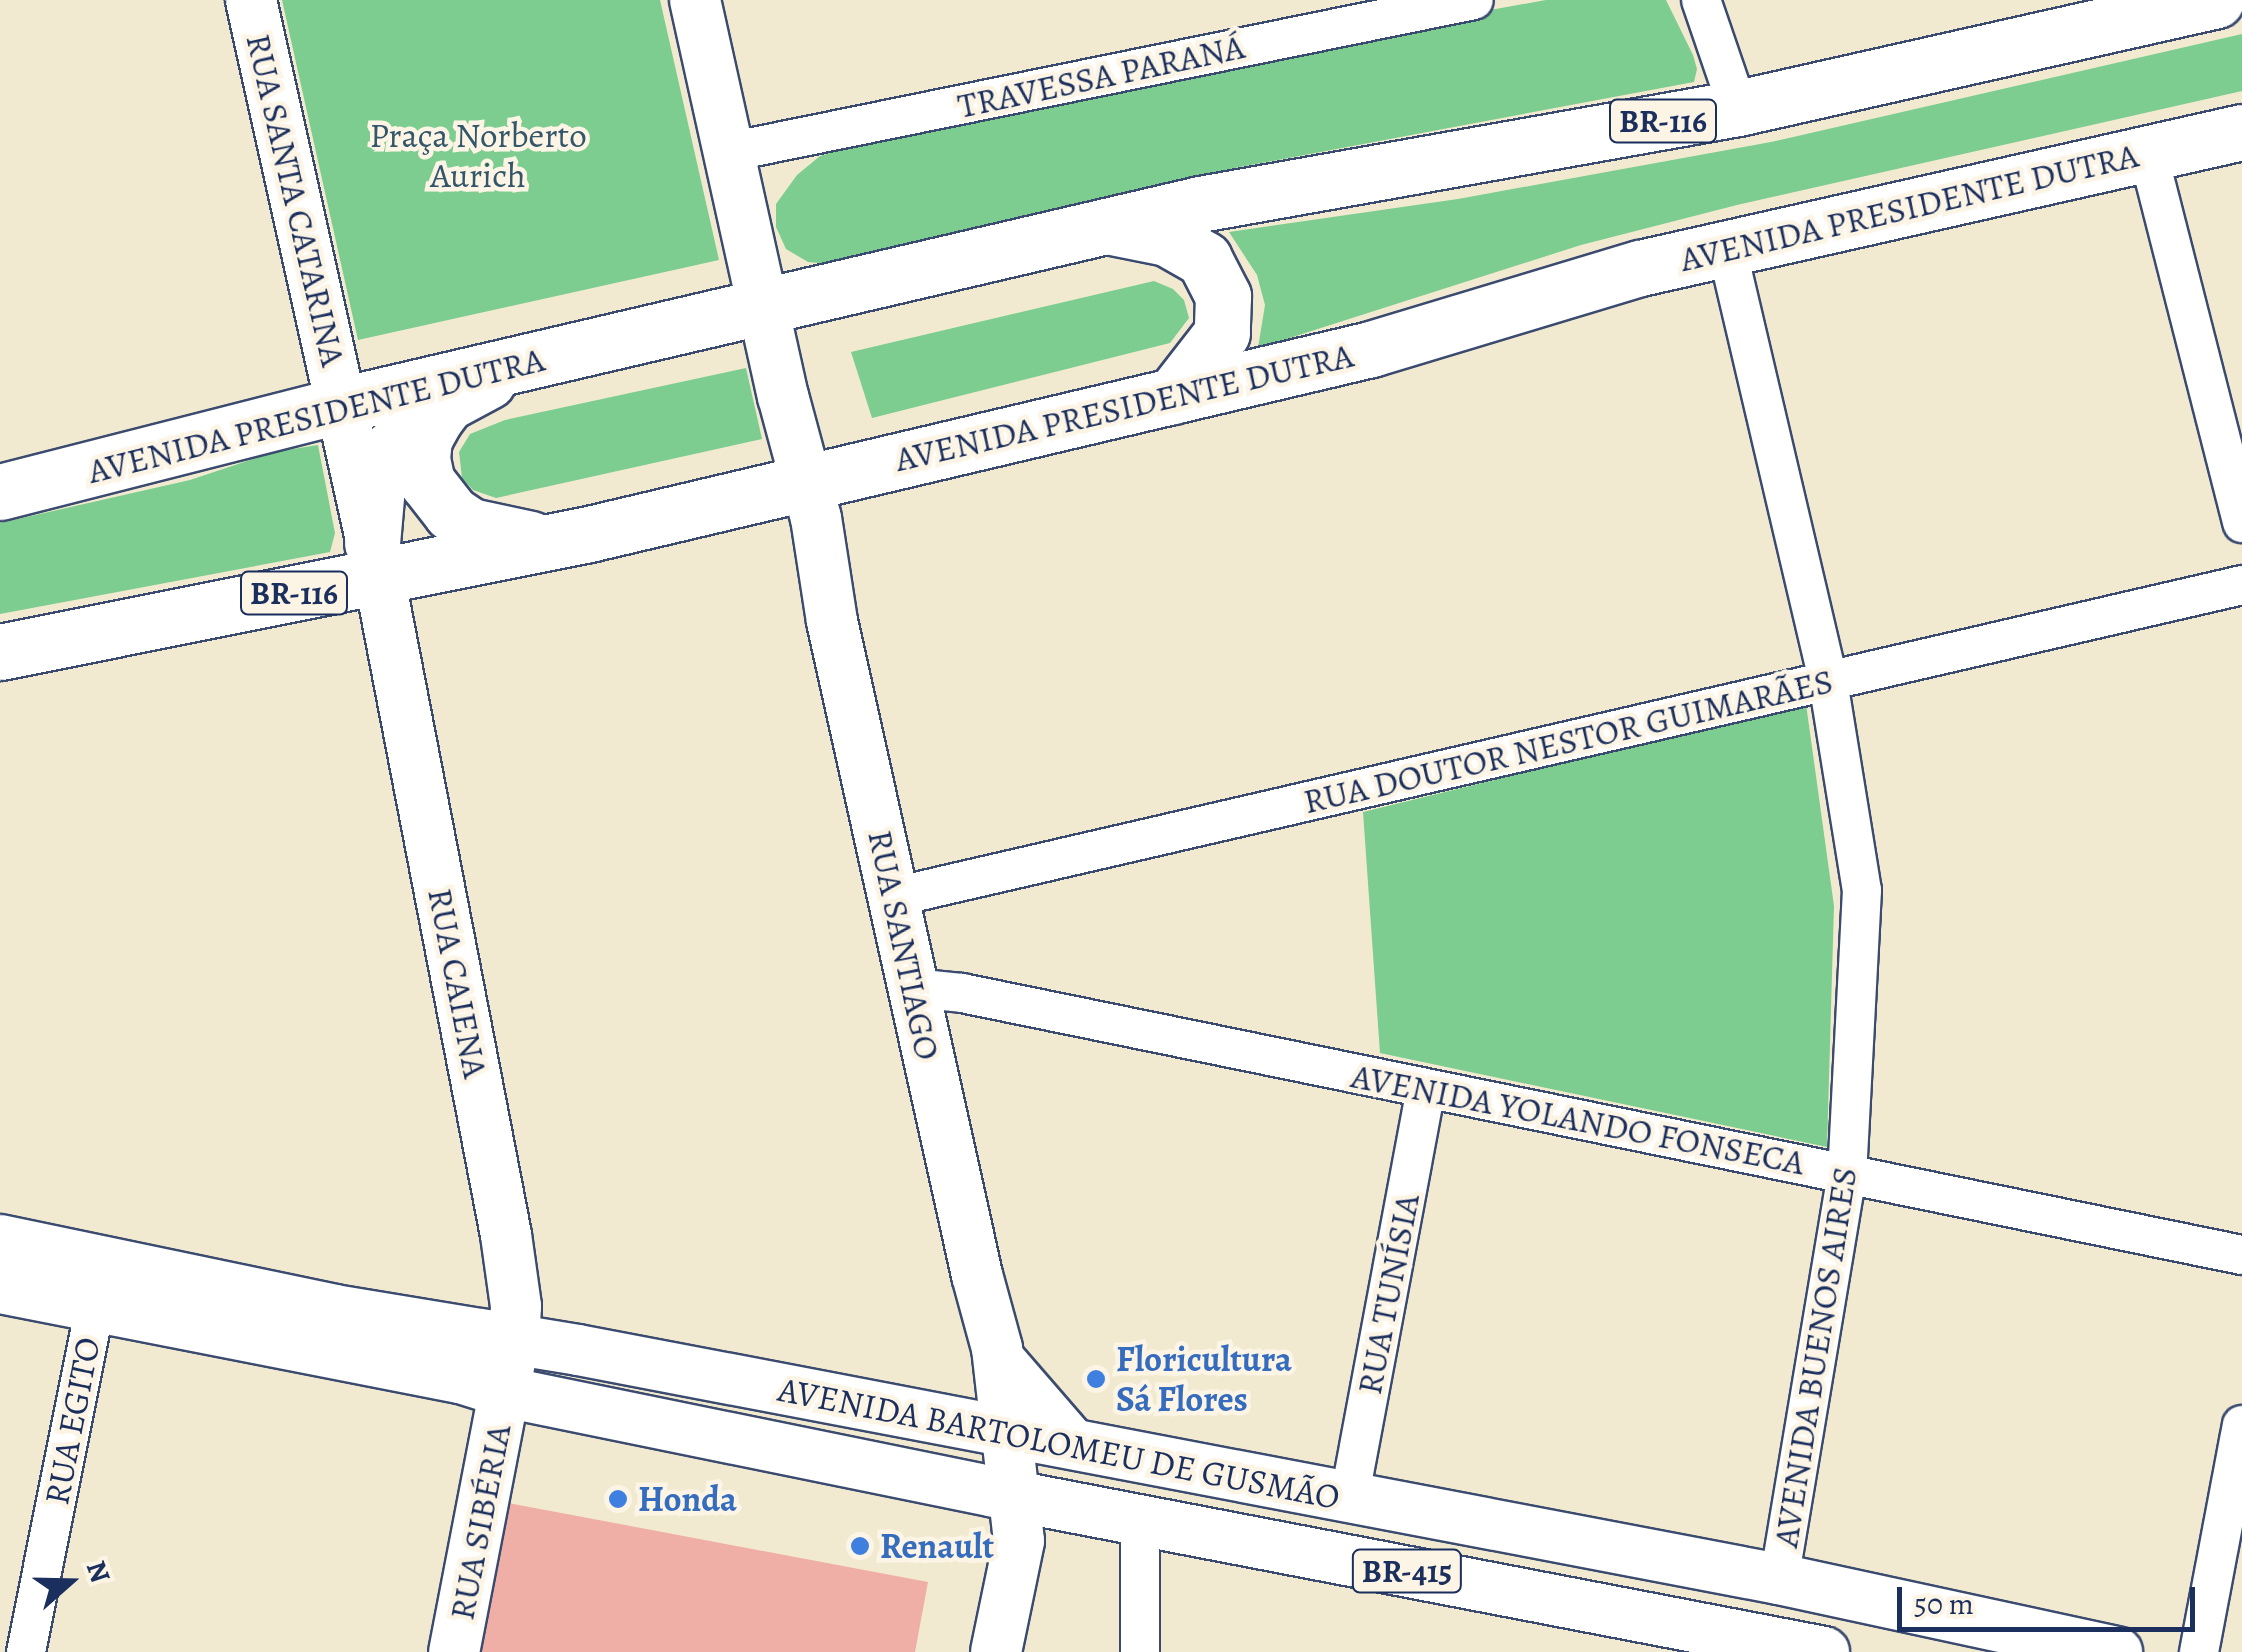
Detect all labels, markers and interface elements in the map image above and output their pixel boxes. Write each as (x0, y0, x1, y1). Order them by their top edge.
street label: TRAVESSA PARANÁ (954, 25, 1248, 127)
street label: RUA SANTA CATARINA (237, 30, 355, 370)
road number: BR-116 (1608, 94, 1718, 148)
park label: Praça Norberto Aurich (369, 114, 587, 196)
street label: AVENIDA PRESIDENTE DUTRA (1676, 134, 2142, 280)
street label: AVENIDA PRESIDENTE DUTRA (891, 334, 1357, 480)
street label: AVENIDA PRESIDENTE DUTRA (83, 338, 549, 492)
road number: BR-116 (239, 566, 349, 620)
street label: RUA DOUTOR NESTOR GUIMARÃES (1299, 660, 1837, 822)
street label: RUA SANTIAGO (859, 826, 949, 1064)
street label: RUA CAIENA (419, 885, 497, 1081)
street label: AVENIDA YOLANDO FONSECA (1348, 1054, 1808, 1184)
street label: AVENIDA BUENOS AIRES (1764, 1164, 1866, 1550)
street label: RUA TUNÍSIA (1348, 1190, 1428, 1398)
street label: RUA EGITO (35, 1334, 109, 1508)
place label: Floricultura Sá Flores (1116, 1338, 1292, 1420)
street label: AVENIDA BARTOLOMEU DE GUSMÃO (775, 1368, 1343, 1518)
marker: Floricultura Sá Flores (1085, 1368, 1107, 1390)
street label: RUA SIBÉRIA (440, 1421, 520, 1623)
place label: Honda (638, 1478, 737, 1520)
marker: Honda (607, 1488, 629, 1510)
place label: Renault (880, 1525, 994, 1567)
north arrow (20, 1532, 120, 1632)
marker: Renault (849, 1535, 871, 1557)
road number: BR-415 (1350, 1544, 1464, 1598)
text: N (77, 1556, 120, 1588)
scale bar (1902, 1567, 2200, 1629)
text: 50 m (1914, 1584, 1974, 1624)

